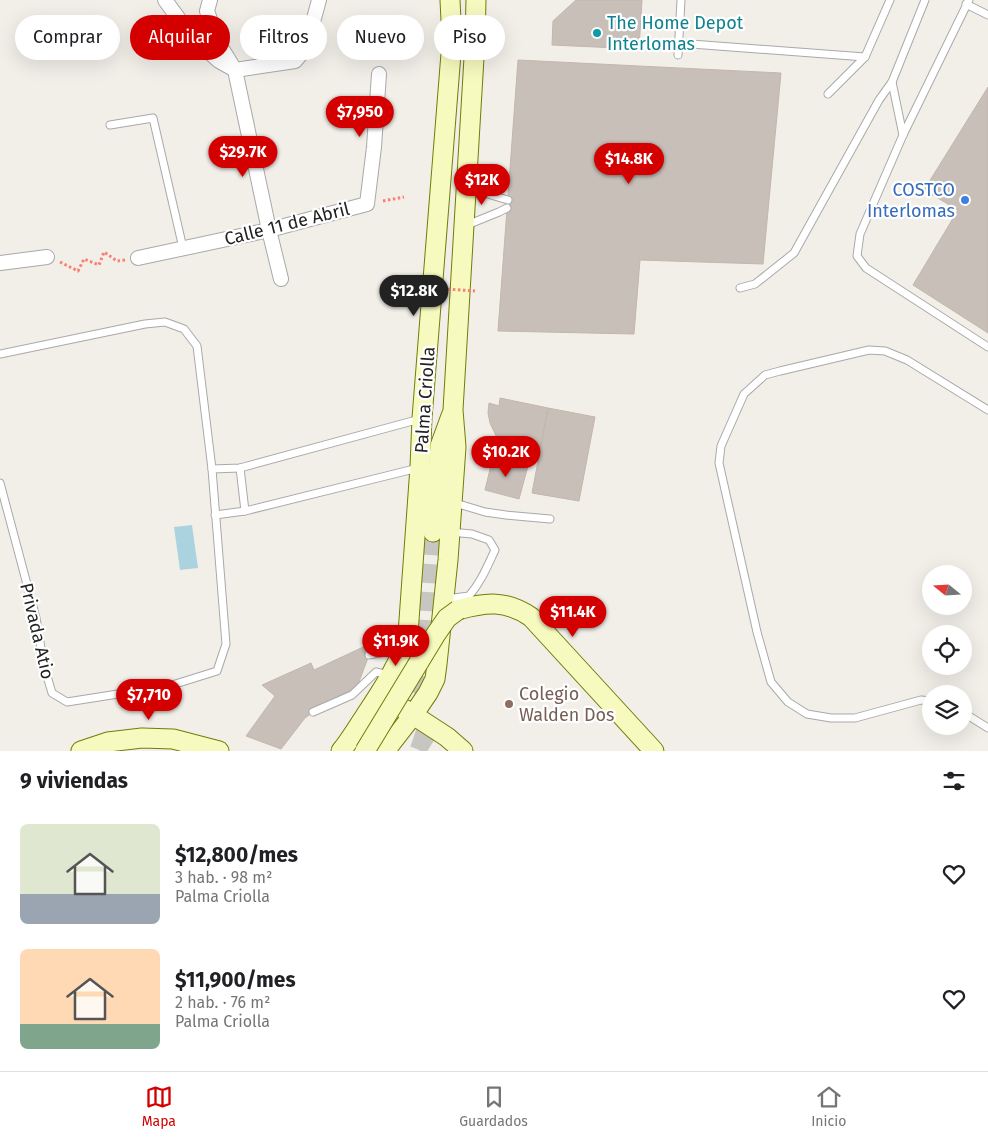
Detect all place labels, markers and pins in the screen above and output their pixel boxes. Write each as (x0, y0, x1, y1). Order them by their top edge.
place label: The Home Depot Interlomas (607, 12, 744, 55)
marker: The Home Depot Interlomas (591, 27, 603, 39)
pin: $7,950 (319, 96, 401, 138)
pin: $29.7K (202, 136, 284, 178)
pin: $14.8K (588, 142, 670, 185)
pin: $12K (452, 164, 512, 206)
place label: COSTCO Interlomas (867, 179, 955, 222)
marker: COSTCO Interlomas (959, 194, 971, 206)
pin: $12.8K (373, 274, 455, 317)
pin: $10.2K (465, 436, 547, 478)
pin: $11.4K (532, 596, 614, 638)
pin: $11.9K (355, 624, 437, 667)
pin: $7,710 (108, 678, 190, 721)
place label: Colegio Walden Dos (519, 683, 615, 726)
marker: Colegio Walden Dos (503, 698, 515, 710)

